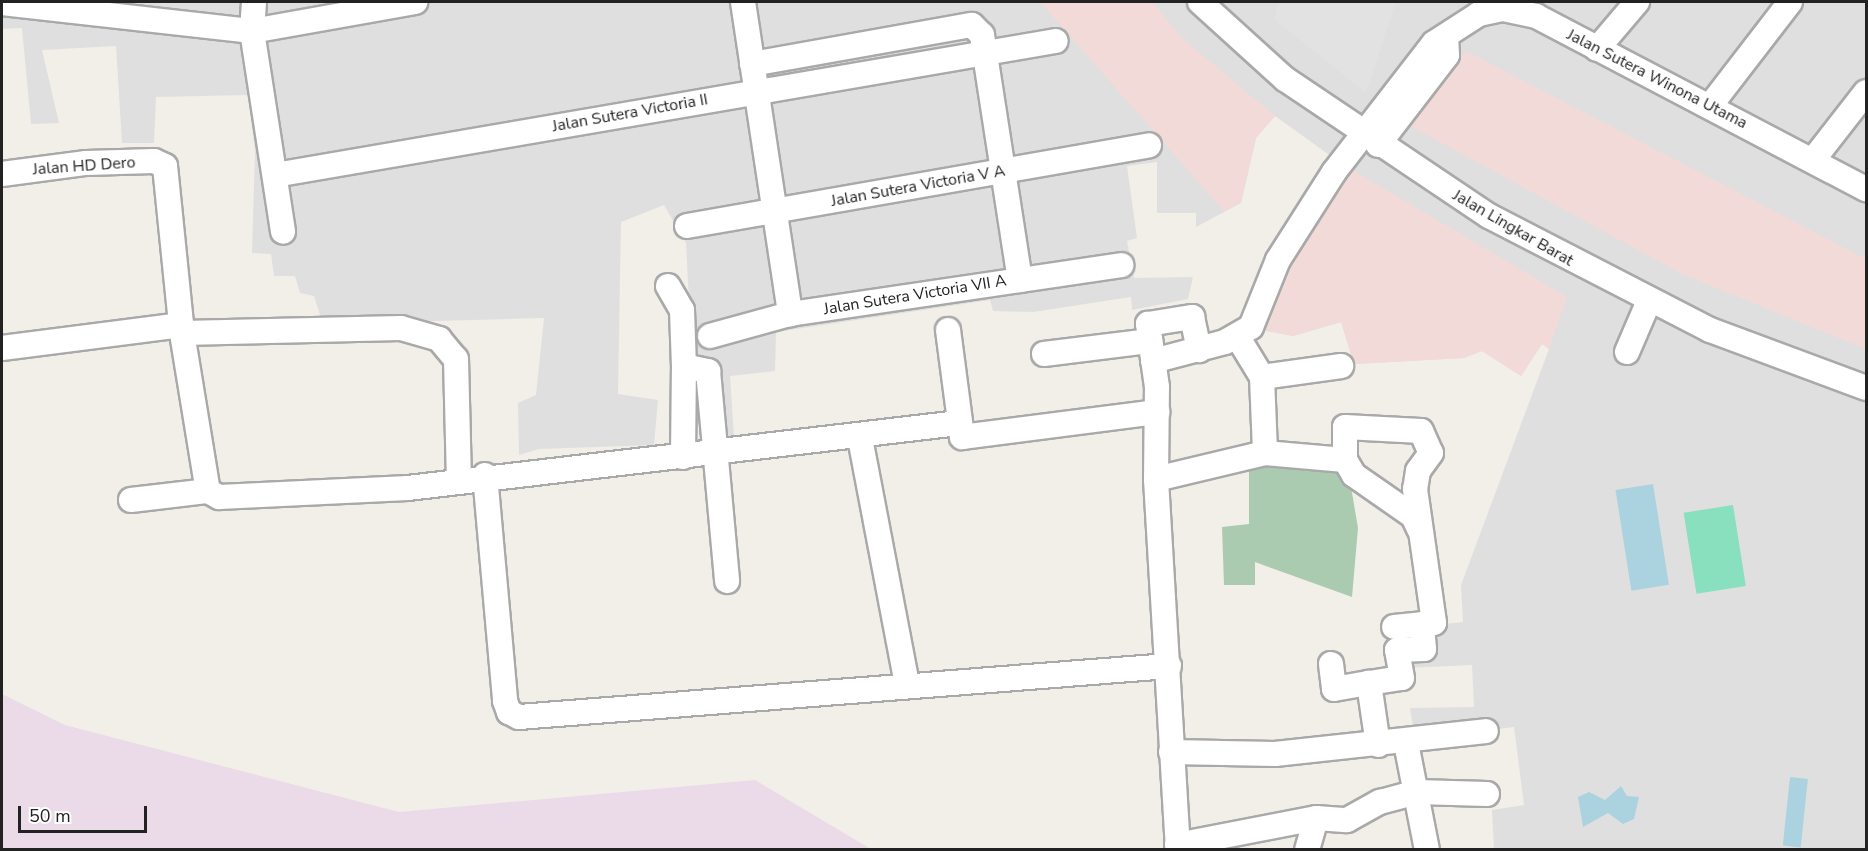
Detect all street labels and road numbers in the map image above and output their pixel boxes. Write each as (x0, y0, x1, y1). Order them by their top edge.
street label: Jalan Sutera Winona Utama (1564, 25, 1750, 133)
street label: Jalan Sutera Victoria II (551, 90, 709, 136)
street label: Jalan HD Dero (32, 153, 136, 179)
street label: Jalan Sutera Victoria V A (829, 161, 1007, 211)
street label: Jalan Lingkar Barat (1449, 186, 1577, 270)
street label: Jalan Sutera Victoria VII A (822, 271, 1008, 319)

